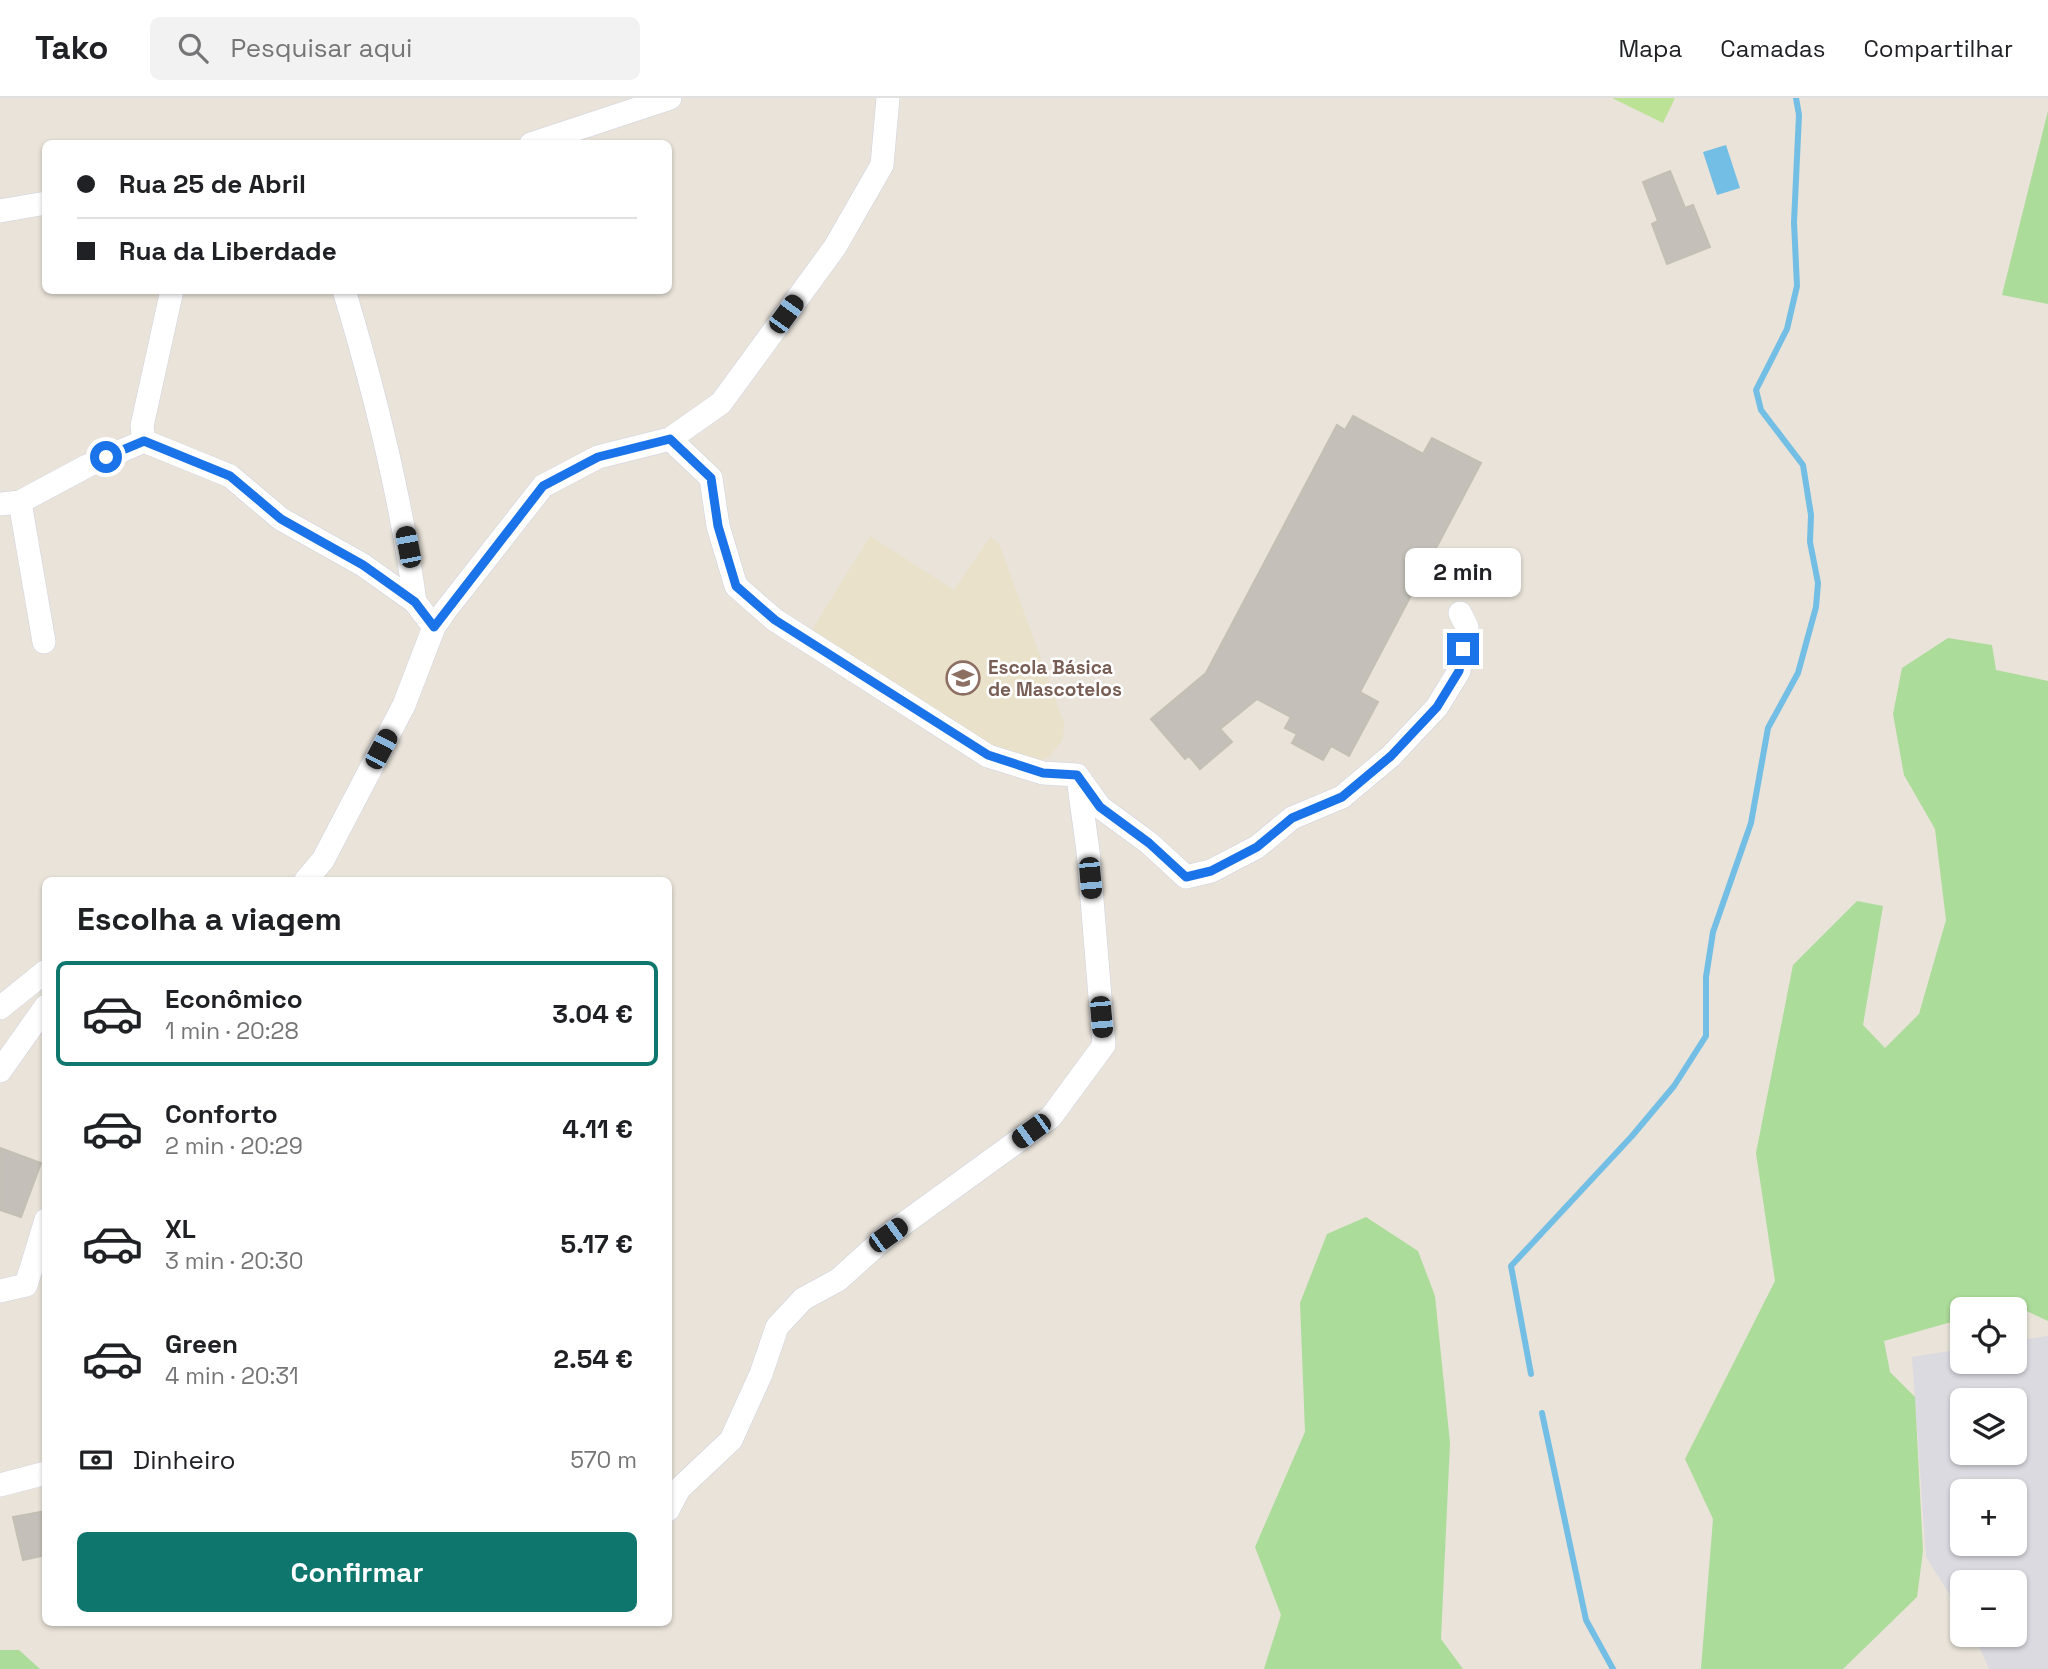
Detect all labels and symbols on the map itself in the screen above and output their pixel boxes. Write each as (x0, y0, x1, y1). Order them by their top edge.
car (766, 291, 807, 337)
route start (90, 441, 122, 473)
car (394, 524, 423, 570)
callout: 2 min (1405, 547, 1521, 596)
route end (1447, 633, 1479, 665)
place label: Escola Básica de Mascotelos (988, 655, 1122, 702)
school or university icon: Escola Básica de Mascotelos (944, 659, 982, 697)
car (362, 726, 401, 772)
car (1078, 856, 1103, 900)
car (1089, 995, 1114, 1039)
car (1008, 1110, 1055, 1152)
car (865, 1214, 912, 1256)

